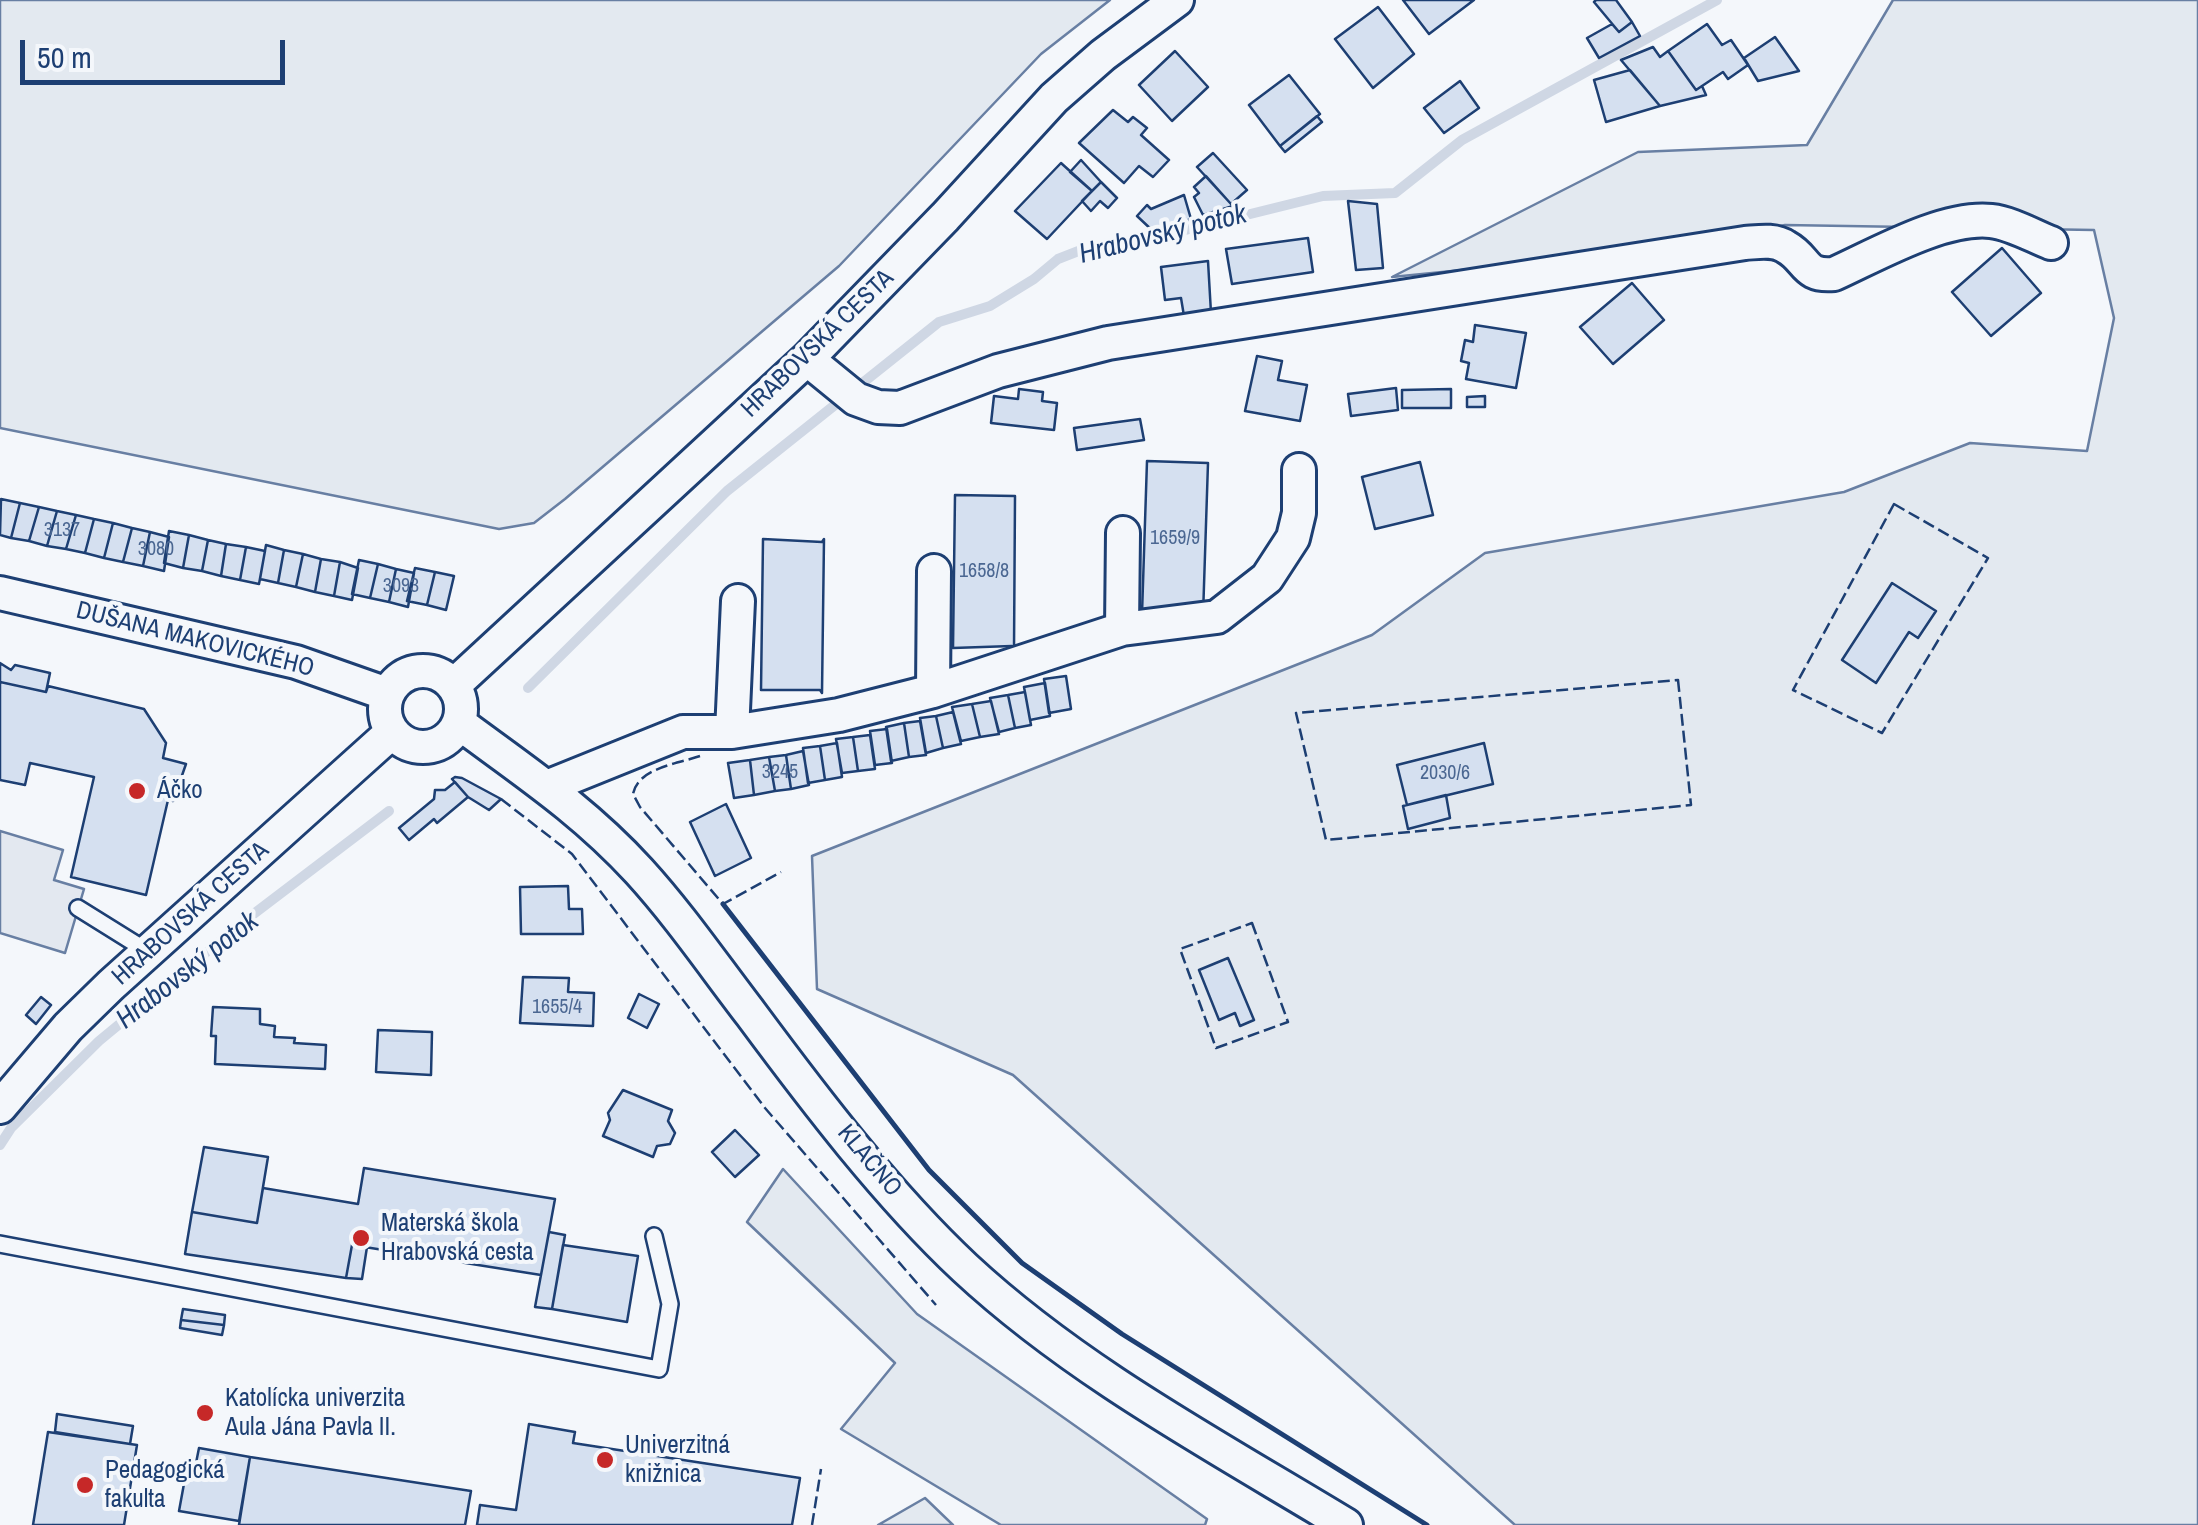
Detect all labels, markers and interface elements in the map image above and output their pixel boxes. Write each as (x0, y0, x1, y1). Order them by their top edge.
scale bar (25, 20, 290, 82)
text: 50 m (37, 37, 92, 77)
water label: Hrabovský potok (1076, 198, 1250, 272)
street label: HRABOVSKÁ CESTA (736, 264, 900, 424)
house number: 3137 (44, 519, 80, 543)
house number: 1659/9 (1150, 527, 1200, 551)
house number: 3080 (138, 538, 174, 562)
house number: 1658/8 (959, 560, 1009, 584)
house number: 3093 (383, 575, 419, 599)
street label: DUŠANA MAKOVICKÉHO (73, 596, 317, 684)
house number: 3245 (762, 761, 798, 785)
house number: 2030/6 (1420, 762, 1470, 786)
place label: Áčko (157, 776, 203, 806)
marker: Áčko (126, 780, 148, 802)
street label: HRABOVSKÁ CESTA (107, 836, 275, 992)
water label: Hrabovský potok (110, 905, 266, 1037)
house number: 1655/4 (532, 996, 582, 1020)
street label: KLAČNO (830, 1119, 908, 1203)
place label: Materská škola Hrabovská cesta (381, 1209, 534, 1268)
marker: Materská škola Hrabovská cesta (350, 1227, 372, 1249)
place label: Katolícka univerzita Aula Jána Pavla II. (225, 1384, 405, 1443)
marker: Katolícka univerzita Aula Jána Pavla II. (194, 1402, 216, 1424)
place label: Univerzitná knižnica (625, 1431, 730, 1490)
marker: Univerzitná knižnica (594, 1449, 616, 1471)
place label: Pedagogická fakulta (105, 1456, 225, 1515)
marker: Pedagogická fakulta (74, 1474, 96, 1496)

